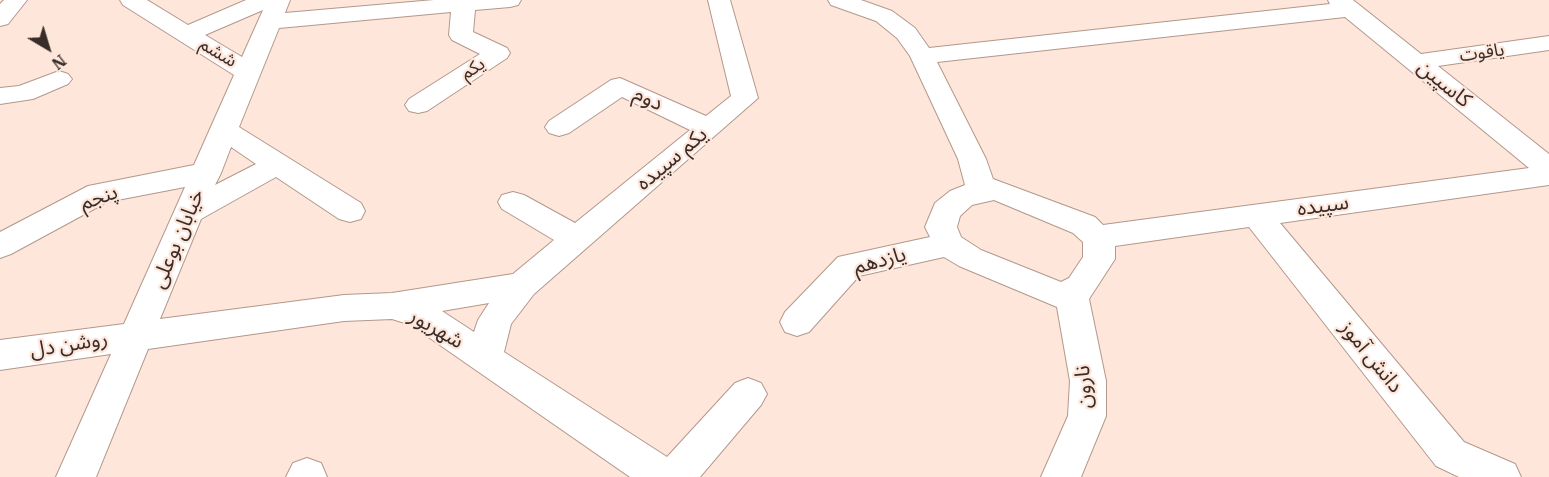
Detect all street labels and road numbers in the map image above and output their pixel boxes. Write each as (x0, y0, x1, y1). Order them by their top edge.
street label: ششم (195, 34, 241, 72)
street label: یاقوت (1458, 39, 1506, 67)
street label: یکم (457, 53, 489, 85)
street label: کاسپین (1412, 55, 1476, 113)
street label: دوم (629, 81, 667, 117)
street label: یکم سپیده (631, 122, 713, 196)
street label: پنجم (77, 180, 121, 216)
street label: خیابان بوعلی (146, 186, 210, 292)
street label: سپیده (1296, 190, 1350, 222)
street label: یازدهم (851, 242, 909, 280)
street label: شهریور (404, 303, 468, 355)
street label: دانش آموز (1334, 316, 1408, 398)
street label: روشن دل (28, 326, 110, 364)
street label: نارون (1070, 365, 1098, 409)

